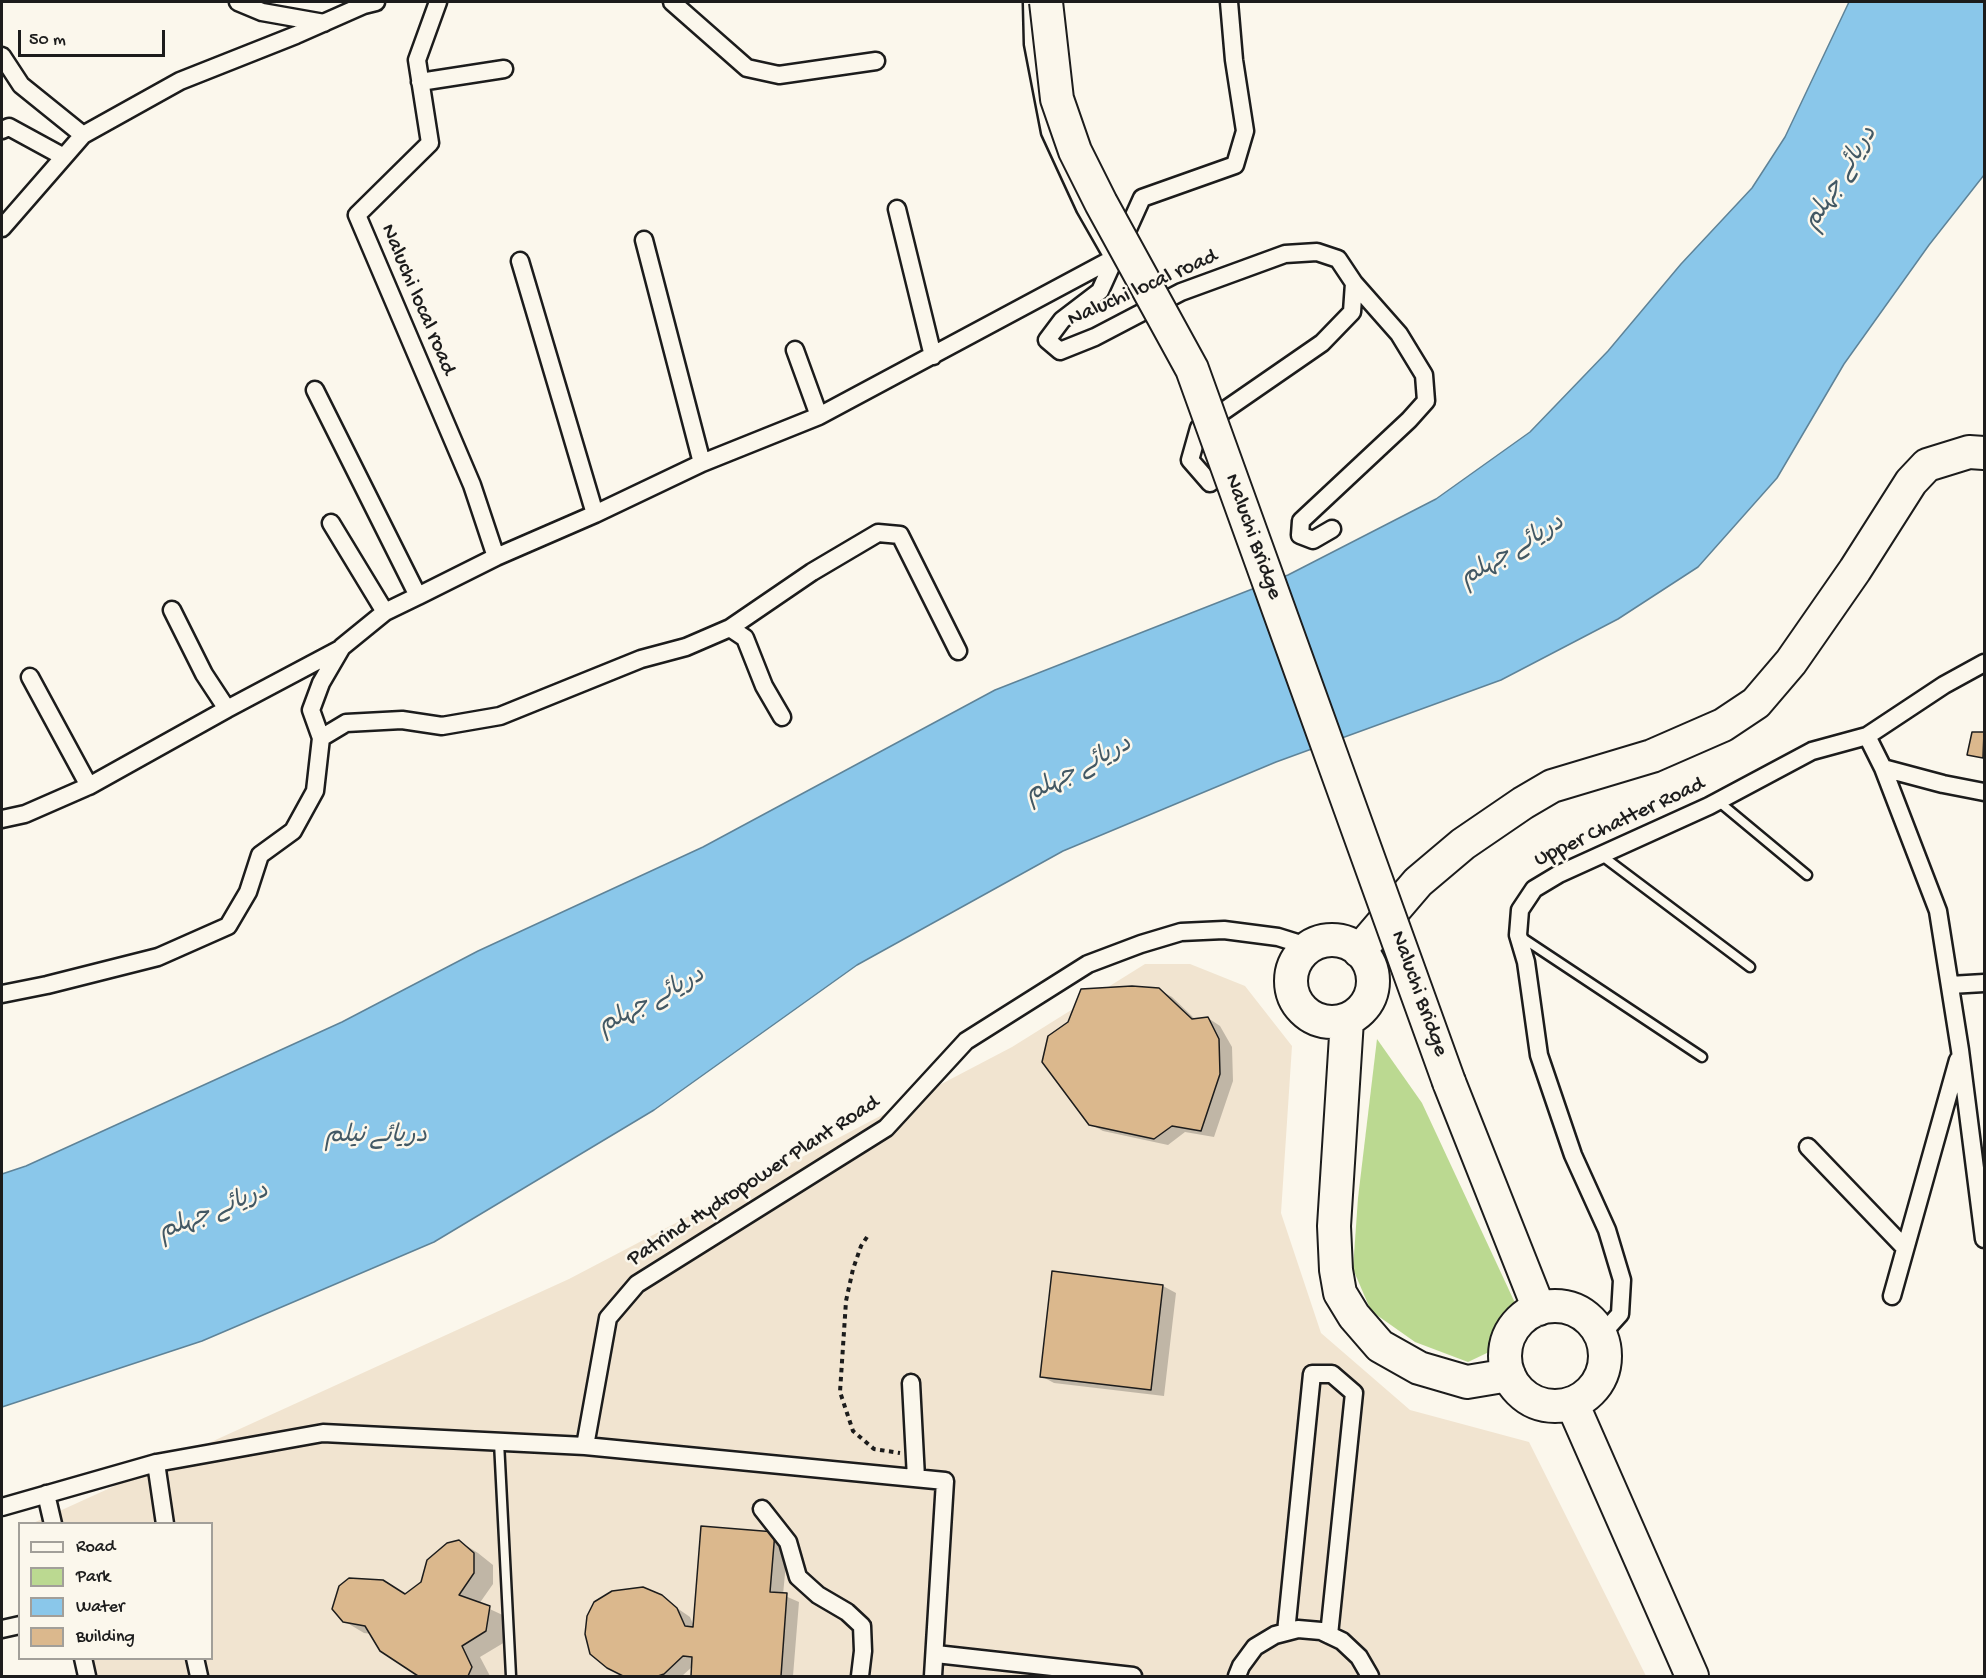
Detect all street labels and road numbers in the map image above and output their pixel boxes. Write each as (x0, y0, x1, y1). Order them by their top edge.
street label: Naluchi local road (373, 221, 461, 379)
street label: Naluchi local road (1064, 244, 1222, 334)
street label: Naluchi Bridge (1217, 471, 1287, 603)
street label: Upper Chatter Road (1531, 772, 1709, 874)
street label: Naluchi Bridge (1383, 928, 1453, 1060)
street label: Patrind Hydropower Plant Road (623, 1090, 885, 1274)

